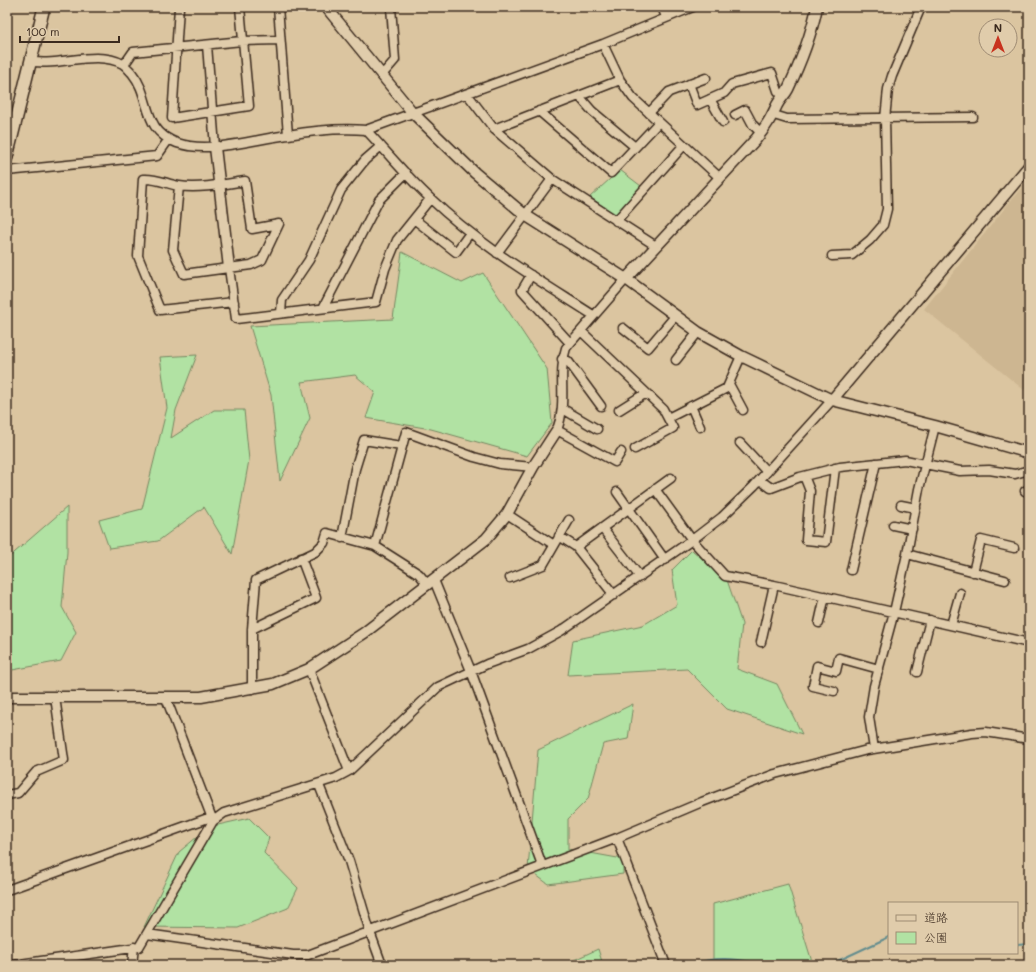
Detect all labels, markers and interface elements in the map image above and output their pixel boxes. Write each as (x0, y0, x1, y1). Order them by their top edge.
scale bar (20, 18, 119, 44)
north arrow (978, 18, 1018, 58)
text: N (994, 20, 1002, 35)
text: 100 m (26, 23, 60, 39)
legend (888, 902, 1018, 954)
text: 道路 (924, 909, 948, 925)
text: 公園 (924, 929, 948, 945)

